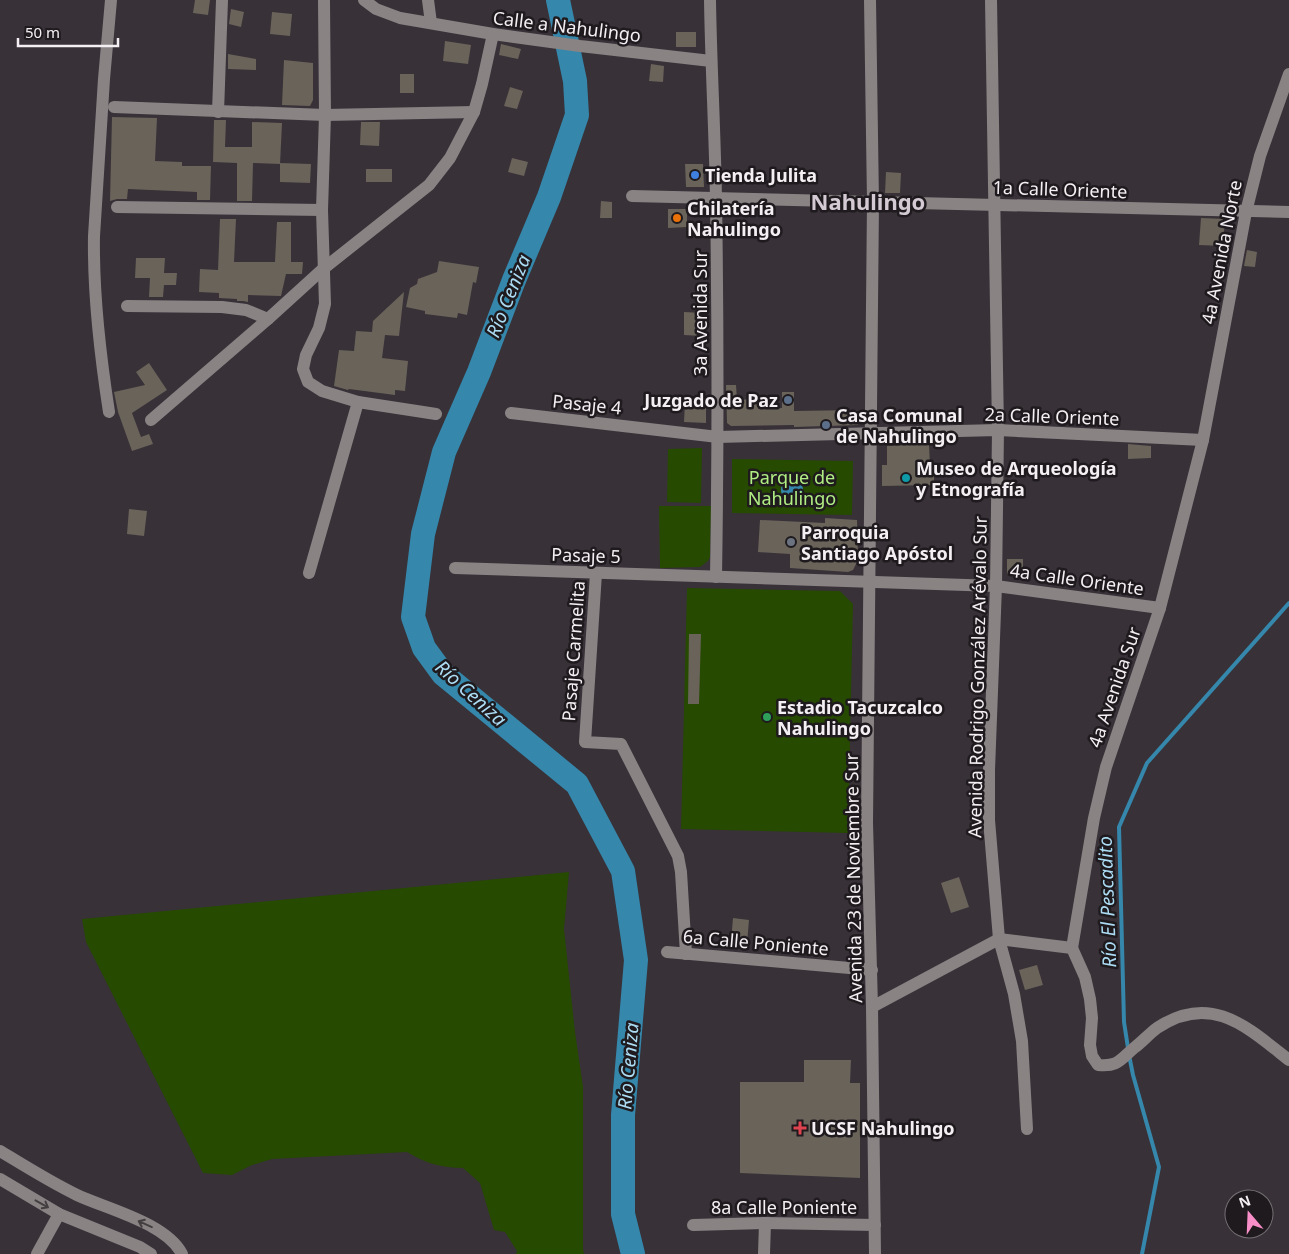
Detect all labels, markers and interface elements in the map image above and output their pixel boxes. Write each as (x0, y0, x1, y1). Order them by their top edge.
street label: Calle a Nahulingo (492, 5, 642, 47)
scale bar (18, 15, 118, 47)
text: 50 m (25, 22, 60, 42)
place label: Tienda Julita (705, 163, 817, 187)
marker: Tienda Julita (689, 169, 701, 181)
street label: 1a Calle Oriente (992, 175, 1128, 203)
street label: 4a Avenida Norte (1195, 178, 1247, 326)
district label: Nahulingo (811, 186, 925, 216)
place label: Chilatería Nahulingo (687, 196, 781, 241)
marker: Chilatería Nahulingo (671, 212, 683, 224)
street label: 3a Avenida Sur (688, 249, 712, 376)
water label: Río Ceniza (480, 251, 536, 341)
street label: Pasaje 4 (551, 388, 623, 420)
place label: Juzgado de Paz (642, 388, 778, 412)
marker: Juzgado de Paz (782, 394, 794, 406)
street label: 2a Calle Oriente (984, 402, 1120, 430)
place label: Casa Comunal de Nahulingo (836, 403, 963, 448)
marker: Casa Comunal de Nahulingo (820, 419, 832, 431)
place label: Museo de Arqueología y Etnografía (916, 456, 1117, 501)
park label: Parque de Nahulingo (748, 465, 836, 510)
marker: Museo de Arqueología y Etnografía (900, 472, 912, 484)
street label: Avenida Rodrigo González Arévalo Sur (962, 515, 992, 838)
place label: Parroquia Santiago Apóstol (801, 520, 953, 565)
marker: Parroquia Santiago Apóstol (785, 536, 797, 548)
street label: Pasaje 5 (551, 542, 621, 568)
street label: 4a Calle Oriente (1009, 558, 1145, 600)
street label: Pasaje Carmelita (556, 580, 590, 722)
street label: 4a Avenida Sur (1082, 623, 1146, 750)
water label: Río Ceniza (430, 654, 512, 732)
place label: Estadio Tacuzcalco Nahulingo (777, 695, 943, 740)
marker: Estadio Tacuzcalco Nahulingo (761, 711, 773, 723)
street label: Avenida 23 de Noviembre Sur (839, 752, 867, 1003)
water label: Río El Pescadito (1092, 836, 1122, 968)
street label: 6a Calle Poniente (682, 924, 830, 960)
water label: Río Ceniza (611, 1021, 645, 1111)
place label: UCSF Nahulingo (811, 1116, 955, 1140)
marker: UCSF Nahulingo (793, 1121, 807, 1135)
north arrow (1224, 1189, 1274, 1239)
text: N (1236, 1190, 1253, 1212)
street label: 8a Calle Poniente (711, 1195, 857, 1219)
one-way arrow (34, 1200, 48, 1210)
one-way arrow (138, 1218, 153, 1228)

